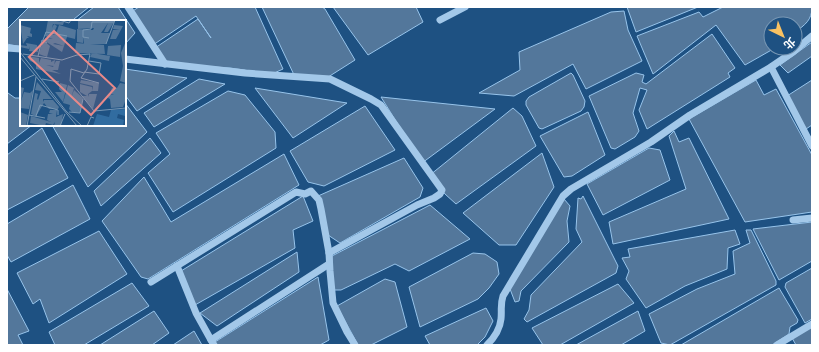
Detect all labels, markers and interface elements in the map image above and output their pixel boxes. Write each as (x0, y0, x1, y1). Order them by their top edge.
north arrow (763, 16, 803, 56)
inset map (20, 20, 126, 126)
text: 北 (780, 34, 799, 52)

